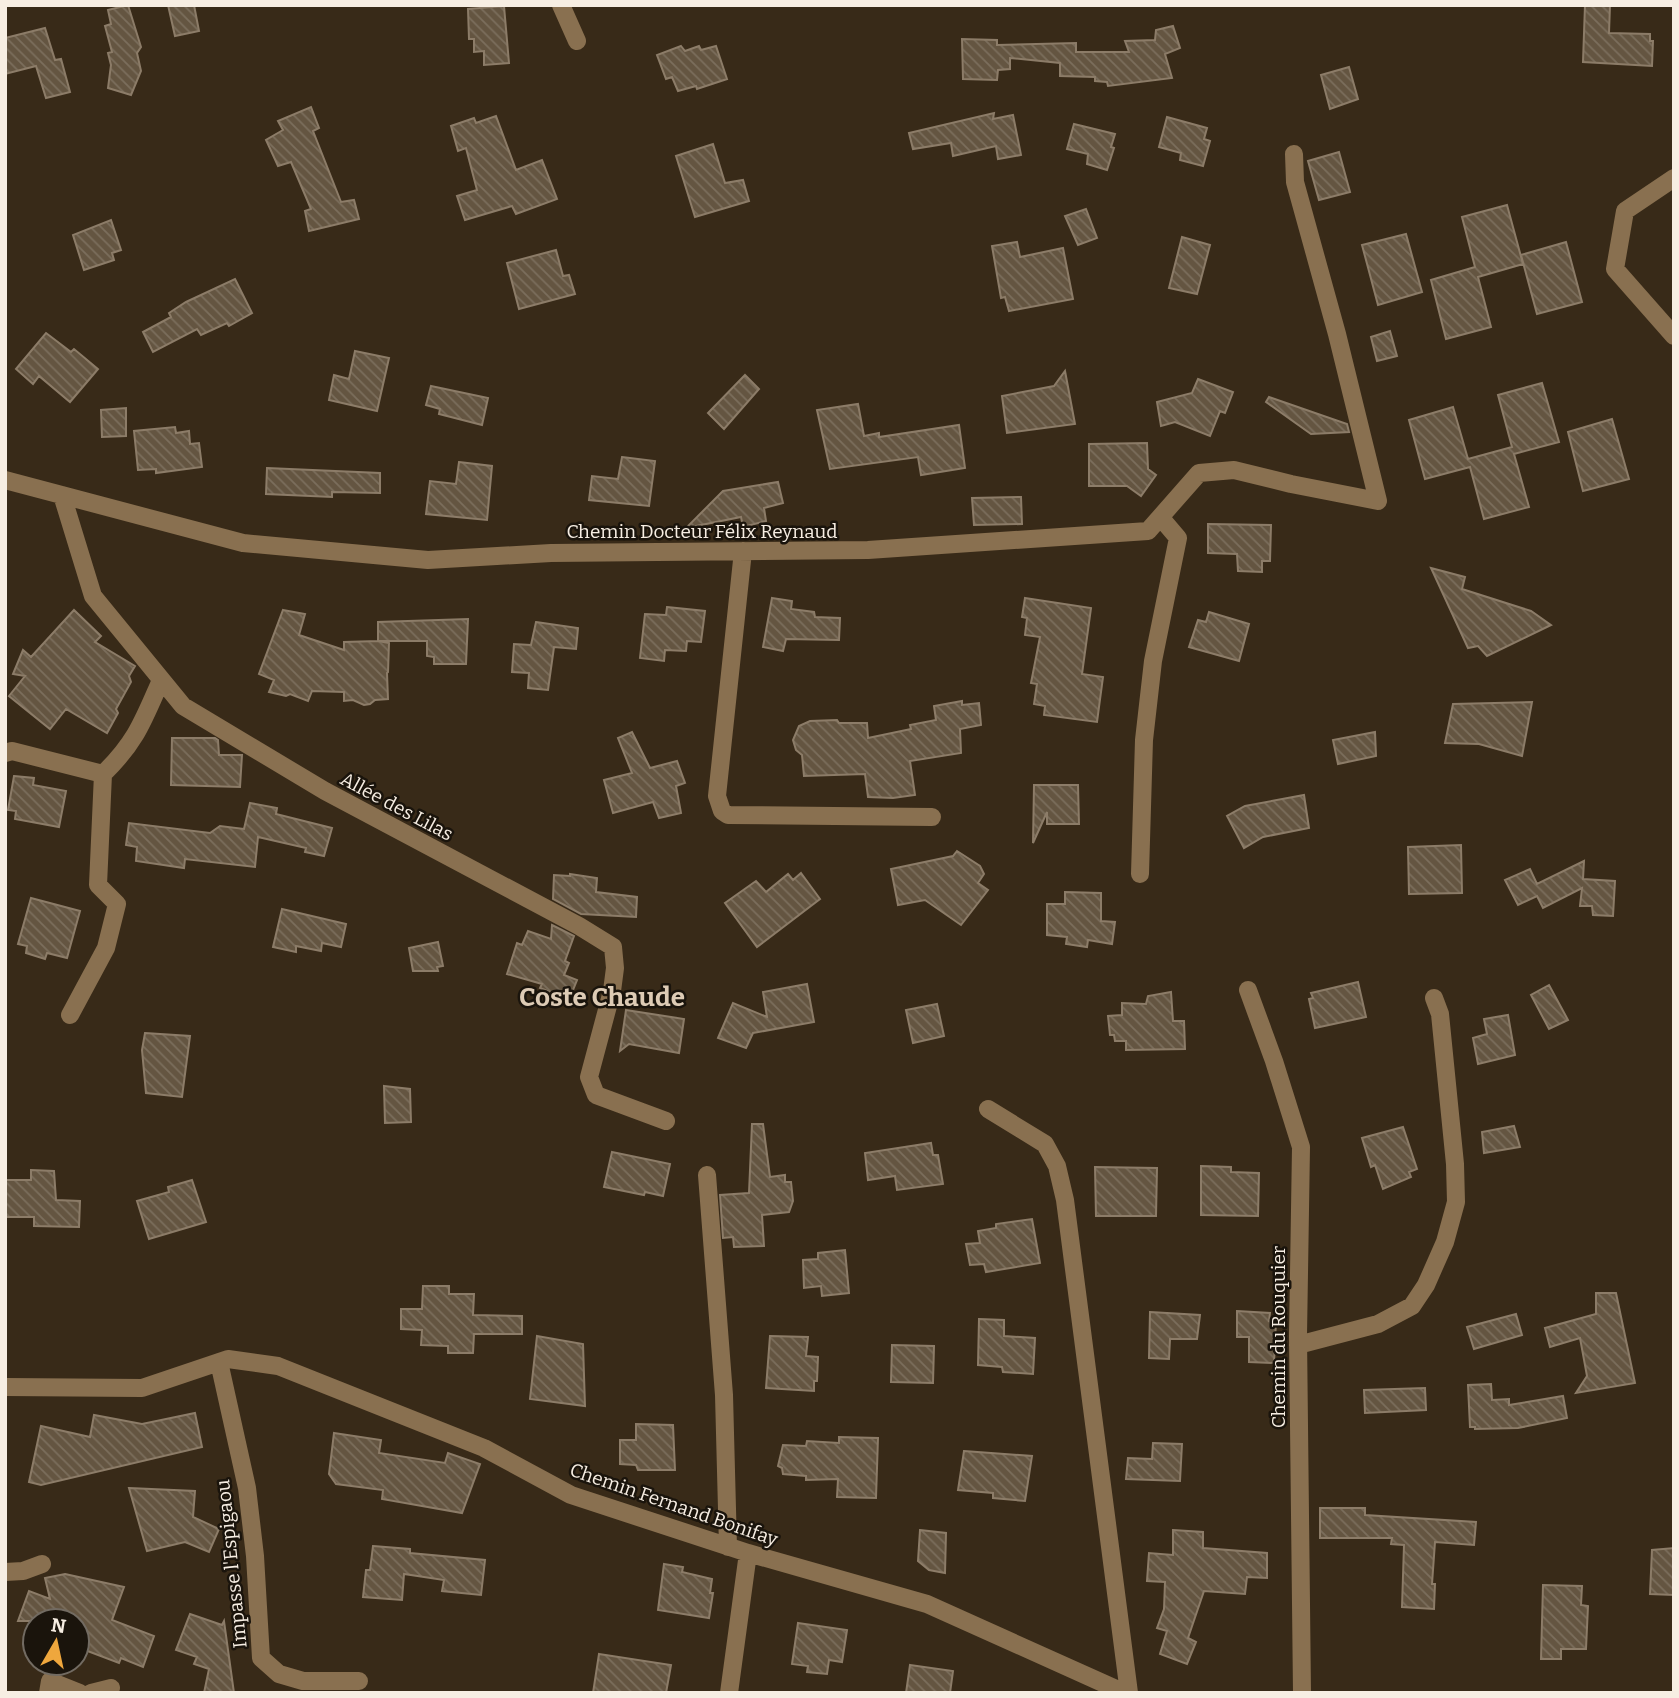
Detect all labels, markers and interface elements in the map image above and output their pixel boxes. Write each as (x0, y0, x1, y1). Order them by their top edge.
street label: Chemin Docteur Félix Reynaud (566, 520, 838, 543)
street label: Allée des Lilas (337, 767, 457, 846)
district label: Coste Chaude (519, 982, 685, 1013)
street label: Chemin du Rouquier (1267, 1245, 1290, 1428)
street label: Chemin Fernand Bonifay (567, 1458, 782, 1551)
street label: Impasse l'Espigaou (211, 1478, 252, 1649)
north arrow (21, 1607, 91, 1677)
text: N (50, 1613, 68, 1638)

